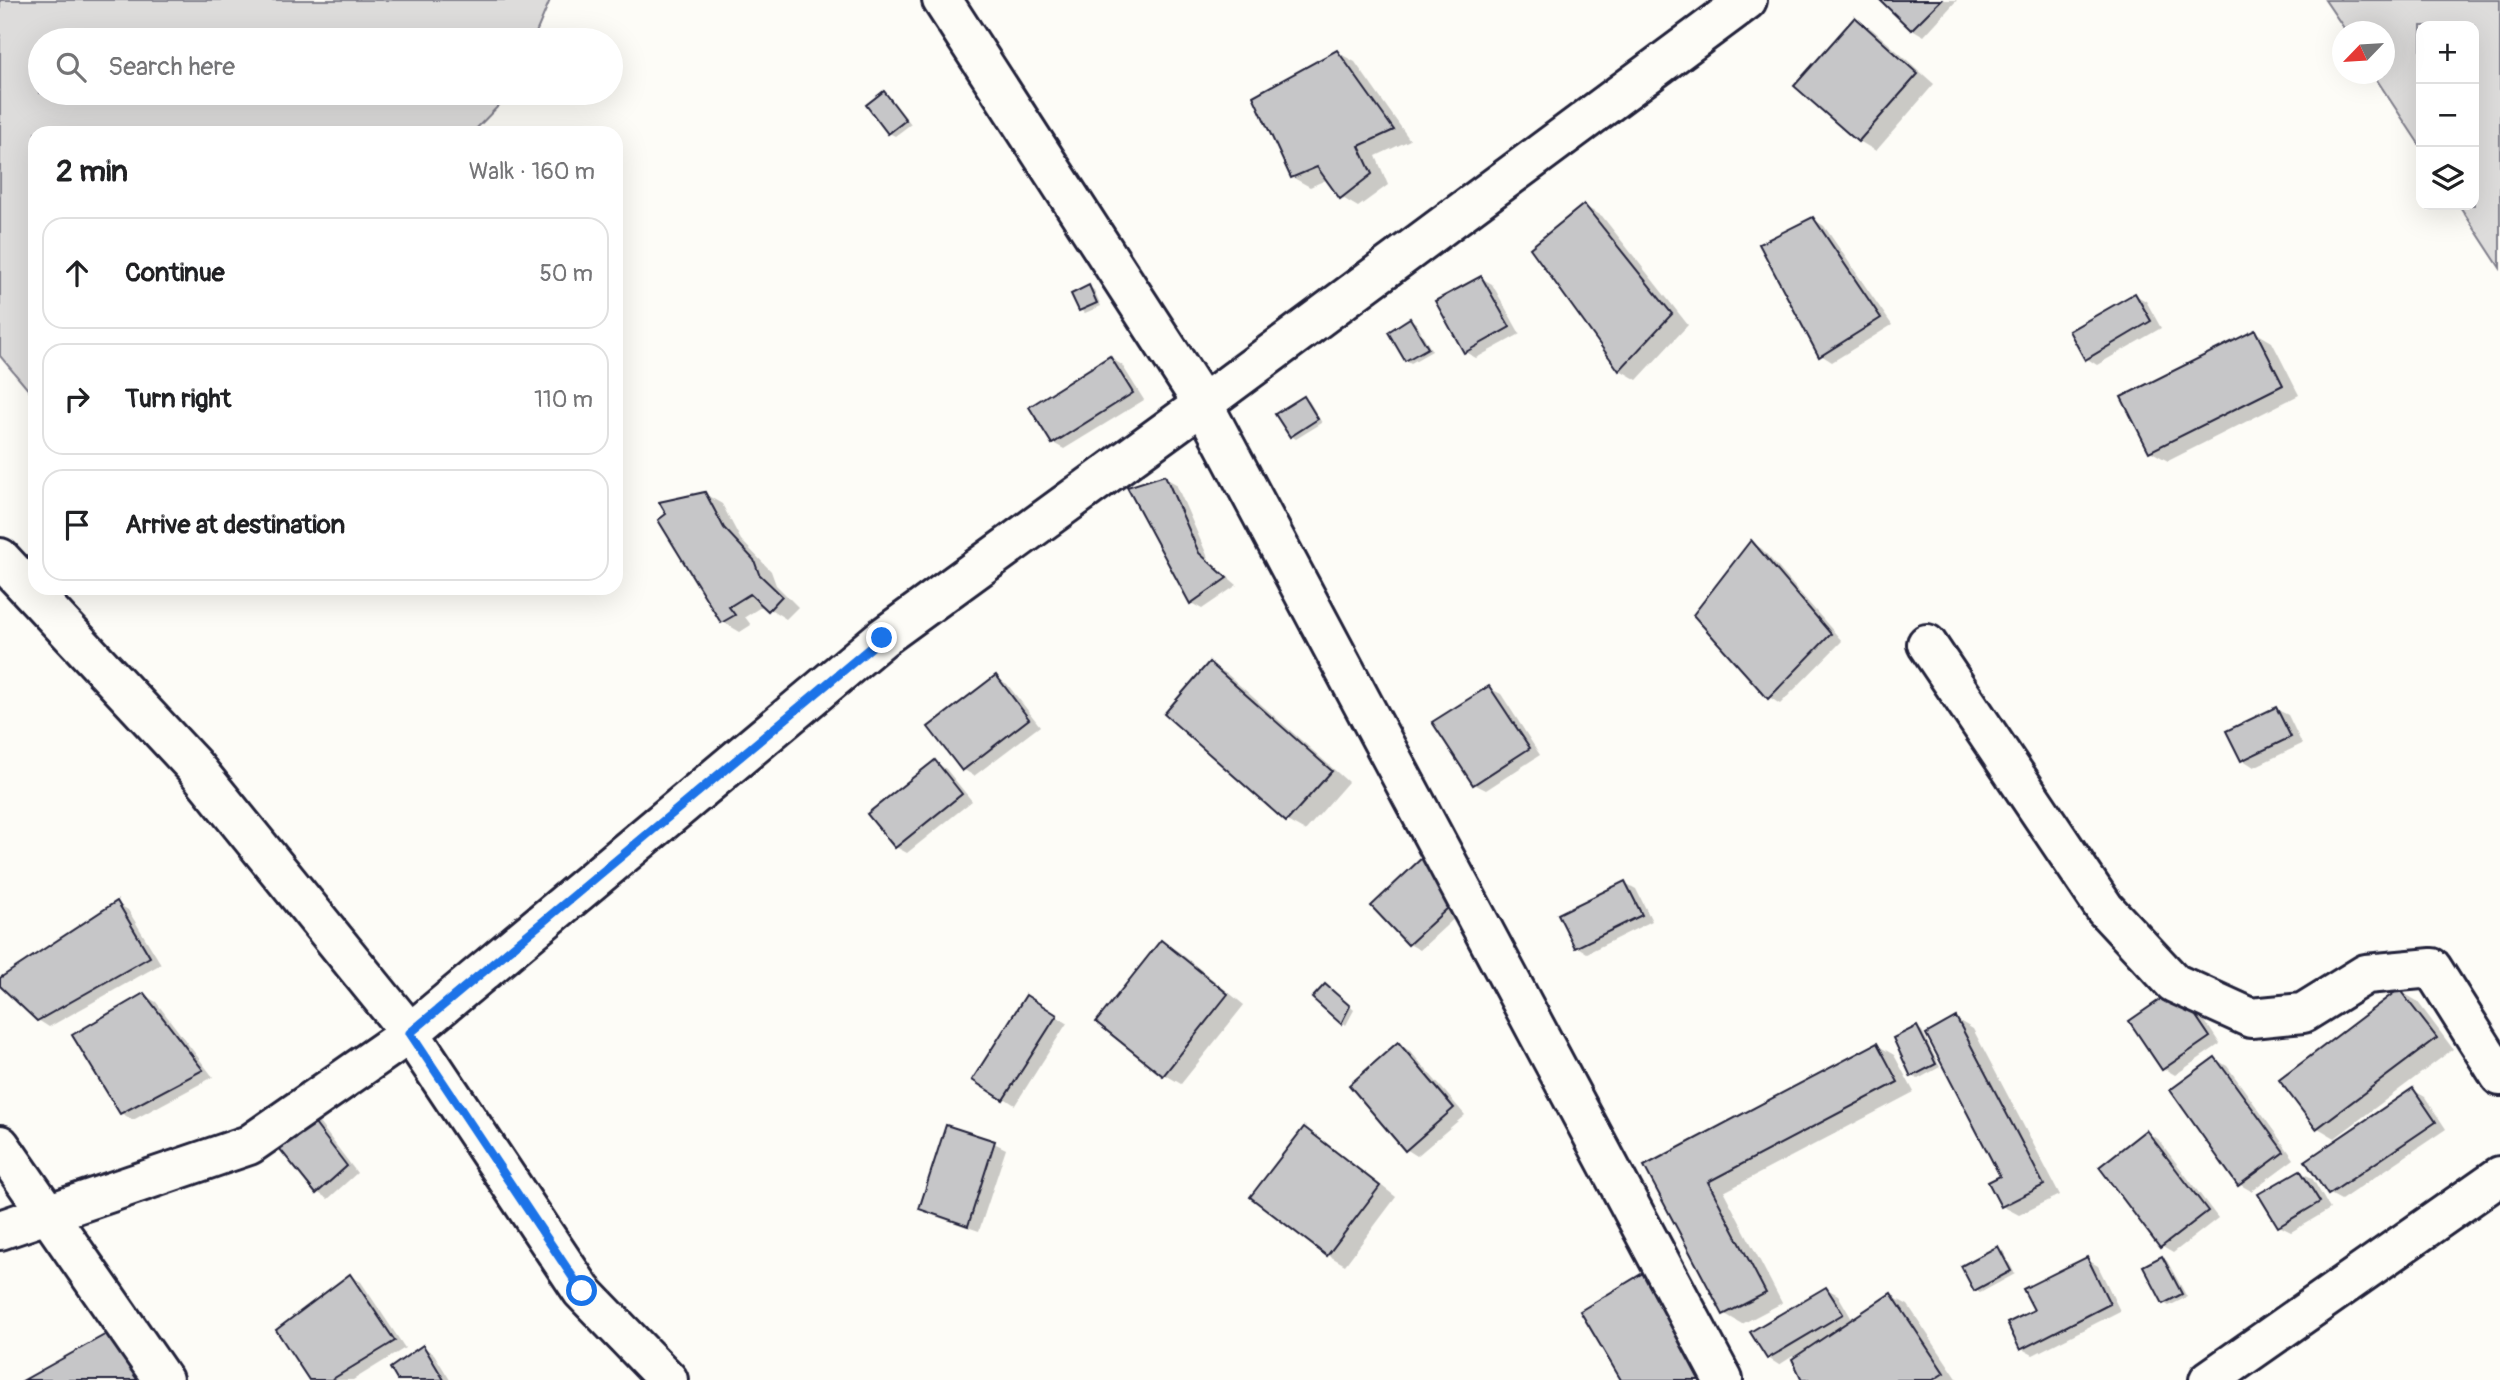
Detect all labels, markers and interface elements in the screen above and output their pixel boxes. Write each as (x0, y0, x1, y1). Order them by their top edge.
north arrow (2332, 21, 2395, 84)
map controls (2416, 21, 2479, 210)
button: + (2416, 21, 2479, 84)
search box (28, 28, 623, 105)
icon: search (52, 48, 90, 86)
text: Search here (108, 51, 235, 83)
button: − (2416, 84, 2479, 147)
button: layers (2416, 147, 2479, 210)
text: 2 min (56, 153, 128, 190)
text: Walk · 160 m (469, 157, 595, 186)
icon: ahead (58, 254, 96, 292)
text: Continue (125, 257, 225, 289)
text: 50 m (539, 259, 593, 288)
icon: right (58, 380, 96, 418)
text: Turn right (125, 383, 231, 415)
text: 110 m (534, 385, 593, 414)
icon: arrive (58, 506, 96, 544)
text: Arrive at destination (125, 509, 345, 541)
route end (866, 622, 897, 653)
route start (566, 1275, 597, 1306)

